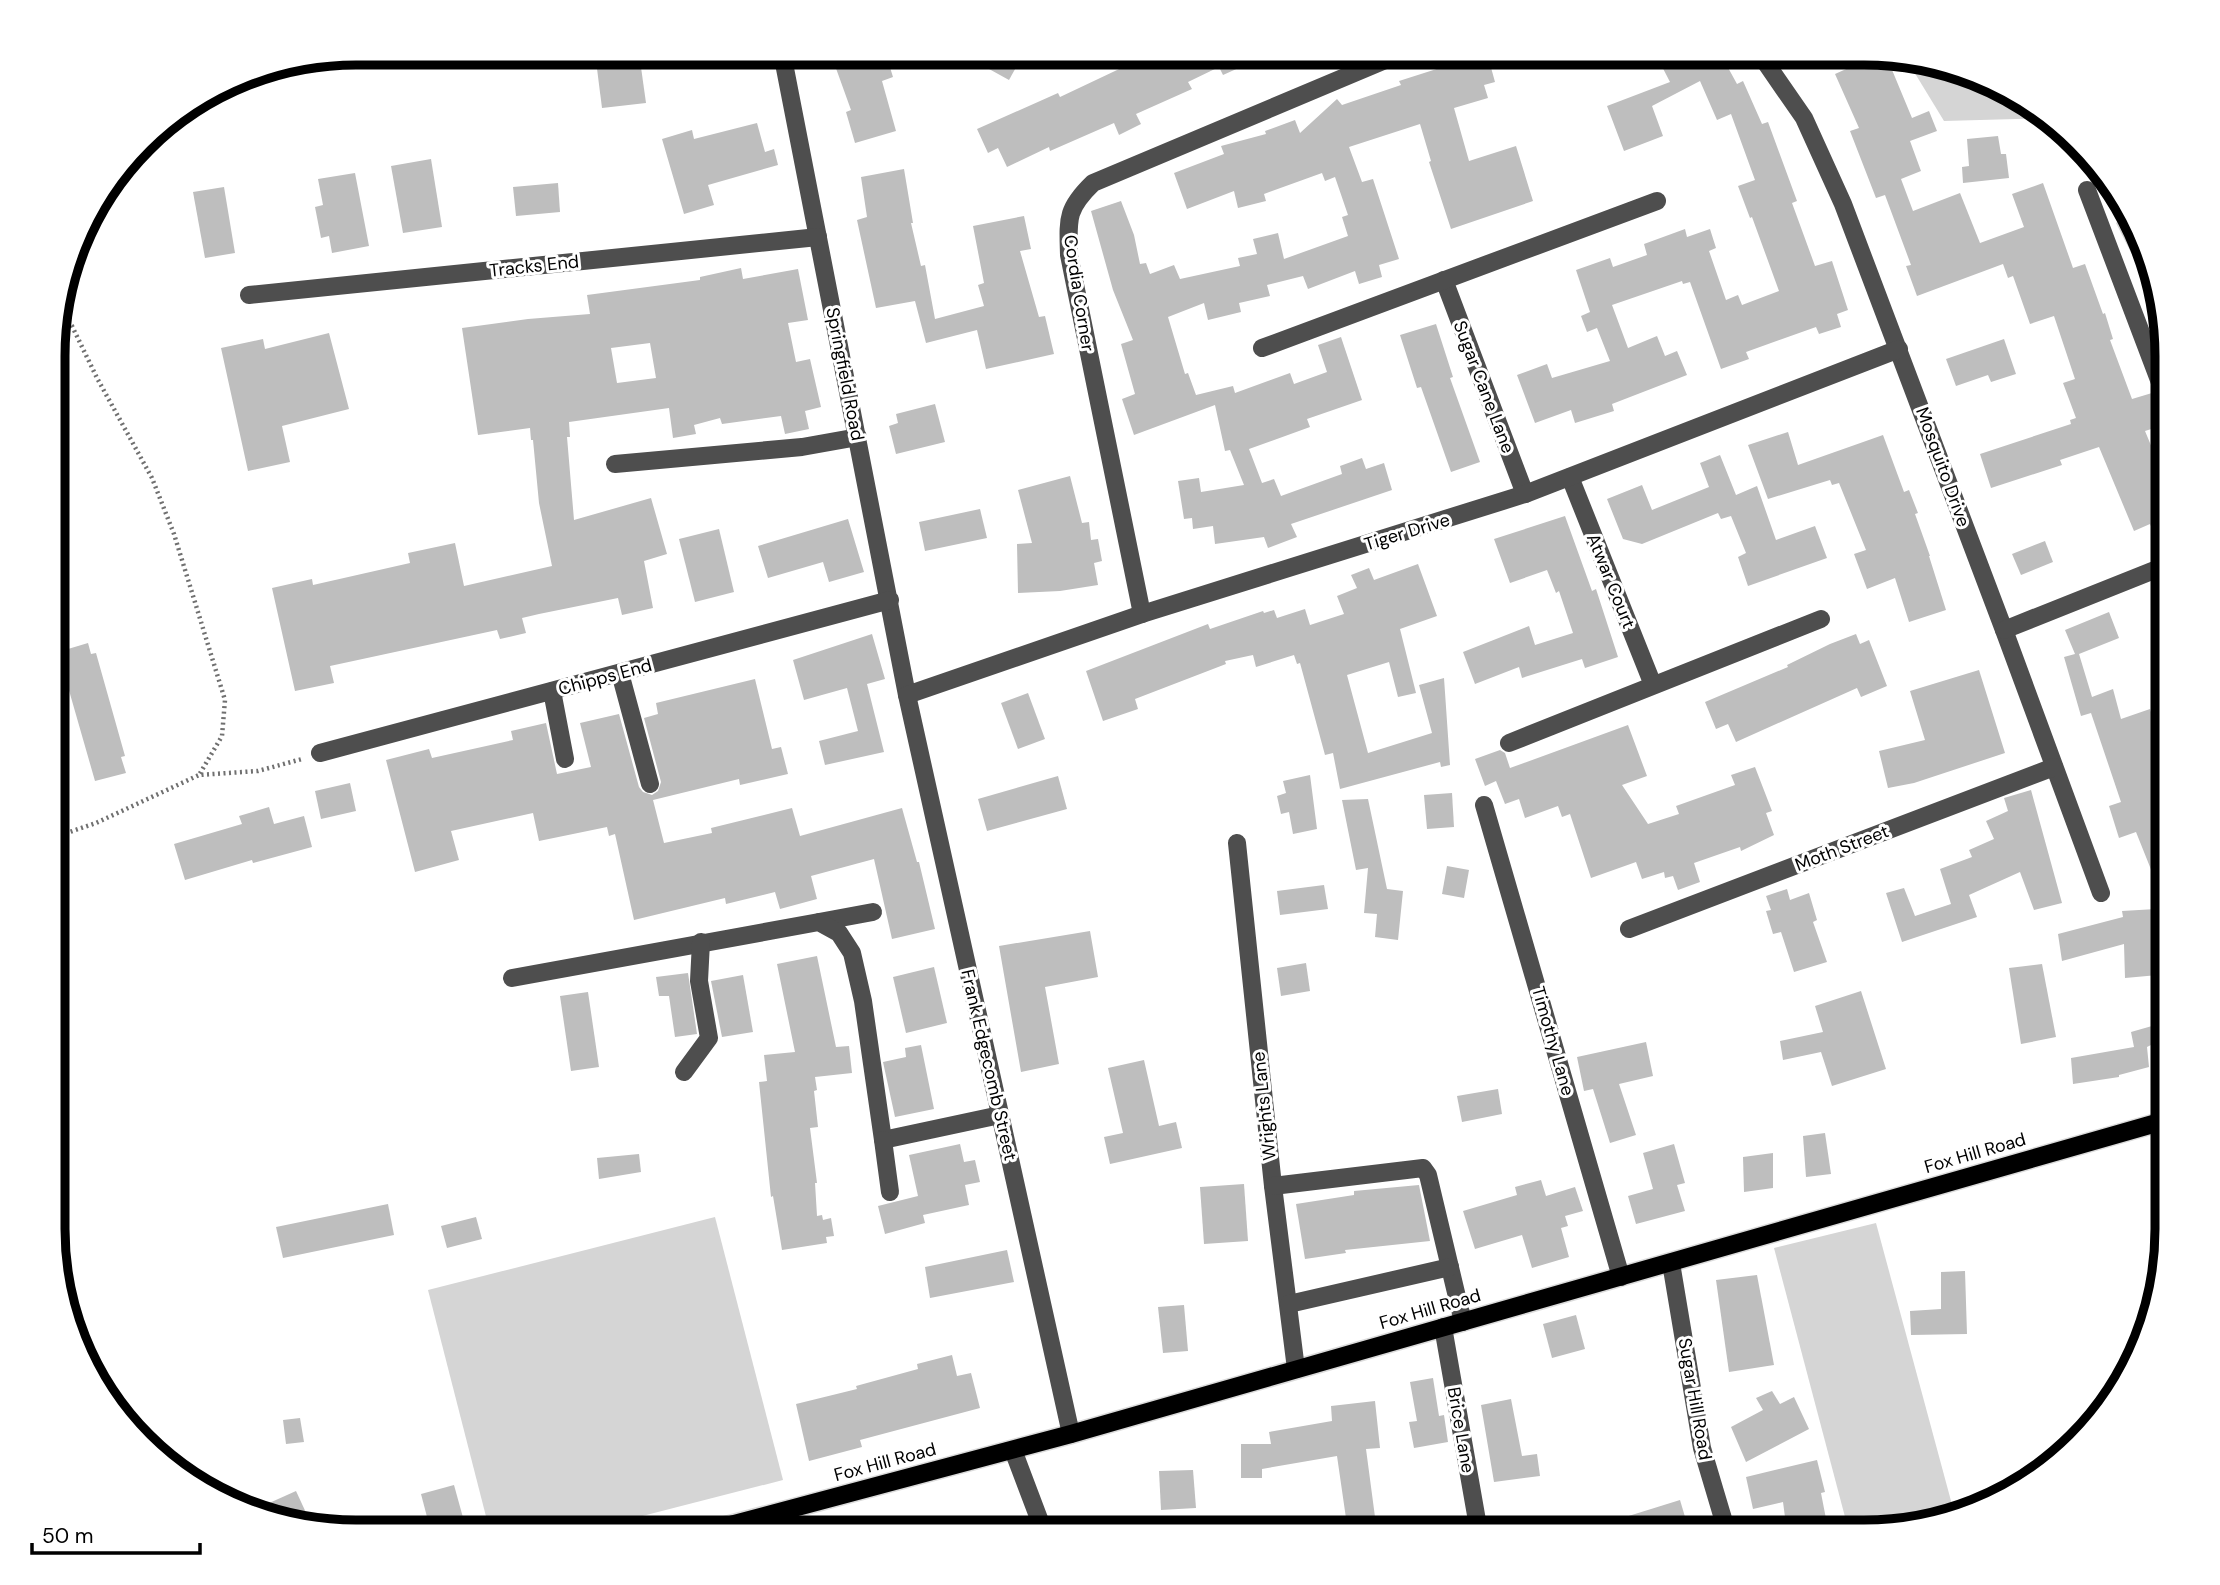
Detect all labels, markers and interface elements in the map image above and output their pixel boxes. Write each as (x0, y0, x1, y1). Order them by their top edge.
street label: Cordia Corner (1058, 233, 1100, 353)
street label: Tracks End (488, 249, 580, 283)
street label: Springfield Road (820, 305, 870, 443)
street label: Sugar Cane Lane (1448, 317, 1520, 457)
street label: Mosquito Drive (1910, 404, 1976, 530)
street label: Tiger Drive (1361, 508, 1453, 556)
street label: Atwar Court (1581, 530, 1641, 632)
street label: Chipps End (556, 653, 654, 701)
street label: Moth Street (1792, 819, 1892, 877)
street label: Frank Edgecomb Street (955, 967, 1023, 1163)
street label: Timothy Lane (1526, 984, 1580, 1098)
street label: Wrights Lane (1246, 1050, 1282, 1162)
street label: Fox Hill Road (1921, 1127, 2029, 1179)
street label: Fox Hill Road (1376, 1283, 1484, 1335)
street label: Sugar Hill Road (1672, 1336, 1718, 1462)
street label: Brice Lane (1442, 1385, 1480, 1475)
street label: Fox Hill Road (831, 1437, 939, 1487)
scale bar (32, 1512, 200, 1556)
text: 50 m (42, 1522, 93, 1550)

